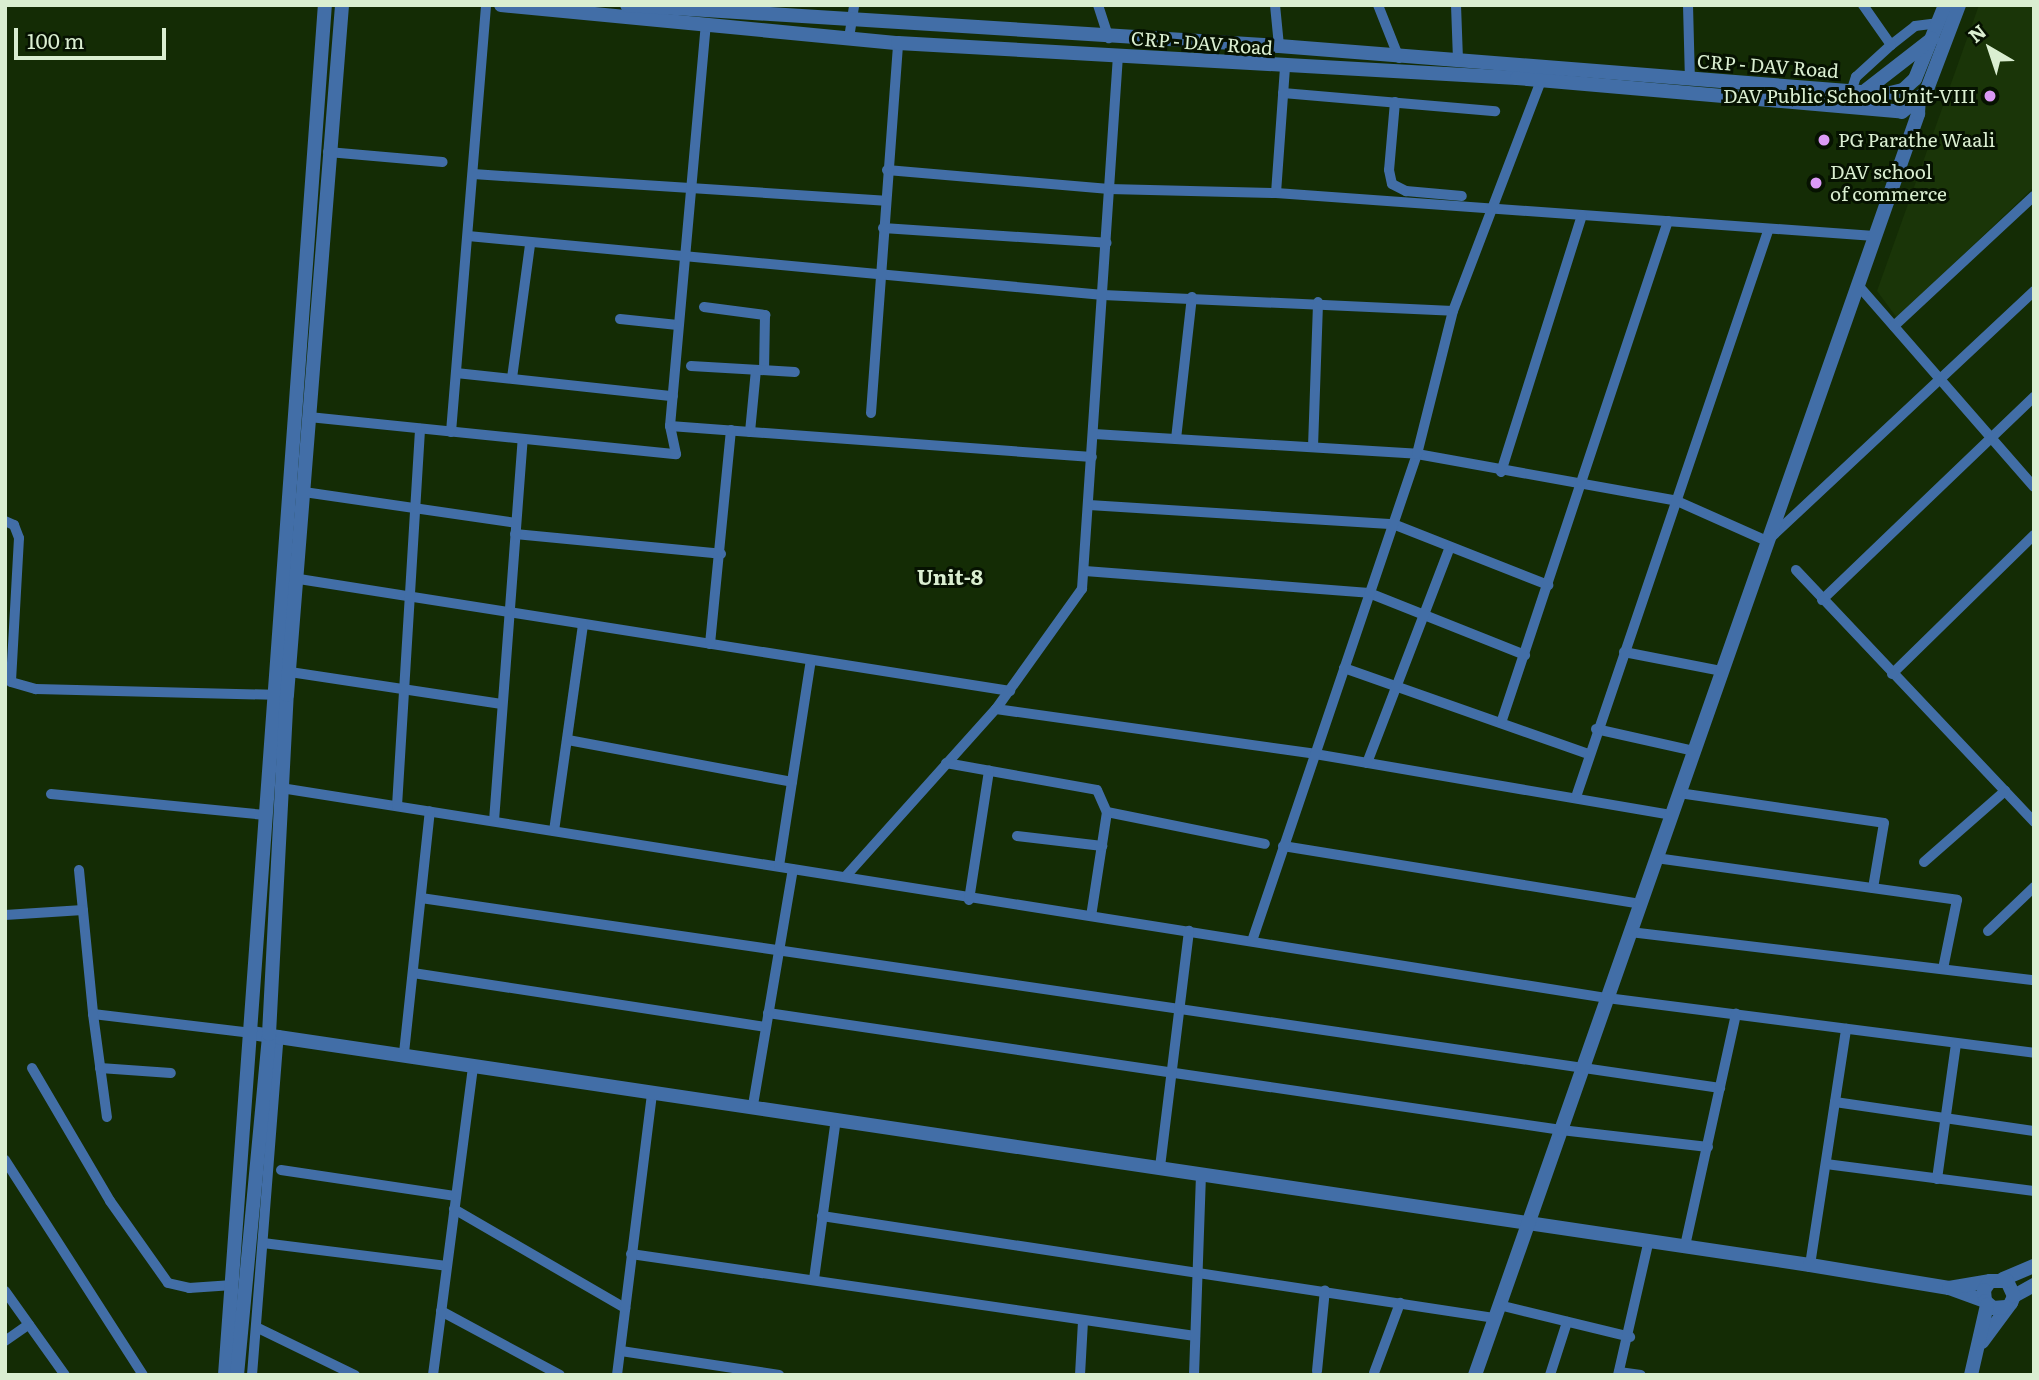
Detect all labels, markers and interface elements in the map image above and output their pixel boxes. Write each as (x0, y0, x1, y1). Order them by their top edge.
scale bar (18, 14, 170, 58)
north arrow (1955, 14, 2025, 84)
text: N (1962, 17, 1992, 49)
text: 100 m (27, 24, 84, 55)
street label: CRP - DAV Road (1130, 27, 1274, 59)
street label: CRP - DAV Road (1696, 50, 1840, 82)
place label: DAV Public School Unit-VIII (1723, 85, 1976, 107)
marker: DAV Public School Unit-VIII (1982, 88, 1998, 104)
place label: PG Parathe Waali (1838, 129, 1995, 151)
marker: PG Parathe Waali (1816, 132, 1832, 148)
place label: DAV school of commerce (1830, 161, 1947, 205)
marker: DAV school of commerce (1808, 175, 1824, 191)
district label: Unit-8 (917, 563, 983, 589)

